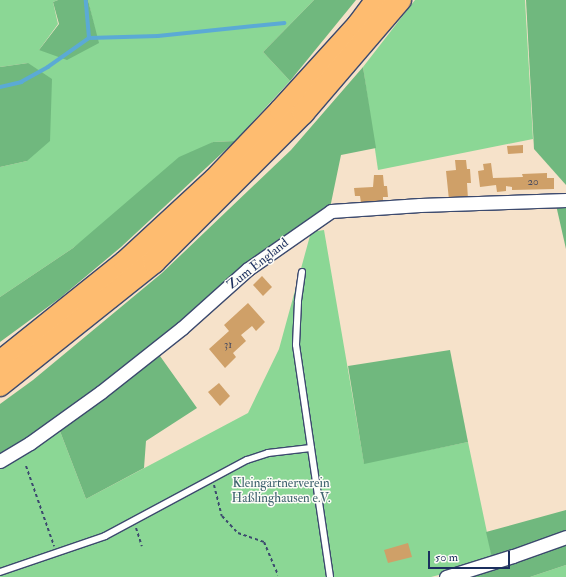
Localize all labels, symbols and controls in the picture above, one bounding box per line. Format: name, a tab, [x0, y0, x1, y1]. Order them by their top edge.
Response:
house number: 20	[527, 175, 539, 189]
street label: Zum England	[224, 235, 292, 293]
house number: 31	[224, 338, 232, 352]
park label: Kleingärtnerverein Haßlinghausen e.V.	[231, 476, 331, 507]
scale bar	[430, 543, 512, 569]
text: 50 m	[435, 550, 458, 565]

